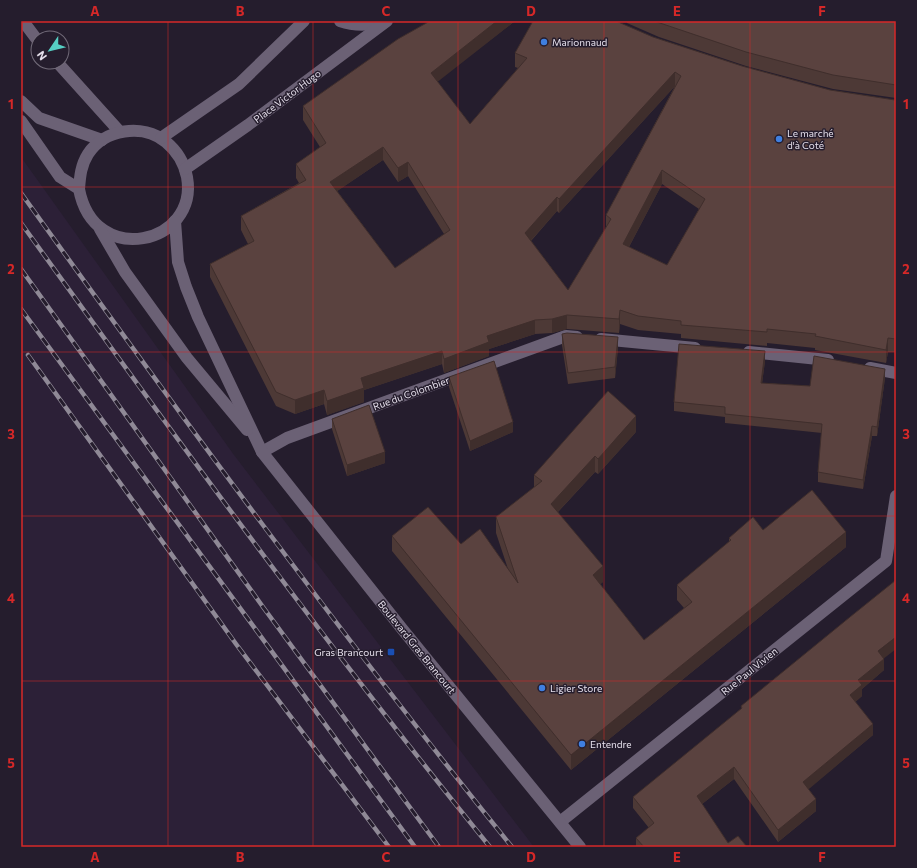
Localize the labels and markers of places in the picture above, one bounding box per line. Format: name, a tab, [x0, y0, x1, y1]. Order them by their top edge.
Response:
place label: Marionnaud	[552, 36, 608, 48]
marker: Marionnaud	[539, 37, 549, 47]
place label: Le marché d'à Coté	[787, 127, 834, 151]
marker: Le marché d'à Coté	[774, 134, 784, 144]
place label: Gras Brancourt	[314, 646, 383, 658]
marker: Gras Brancourt	[386, 647, 396, 657]
place label: Ligier Store	[550, 682, 602, 694]
marker: Ligier Store	[537, 683, 547, 693]
place label: Entendre	[590, 738, 632, 750]
marker: Entendre	[577, 739, 587, 749]

